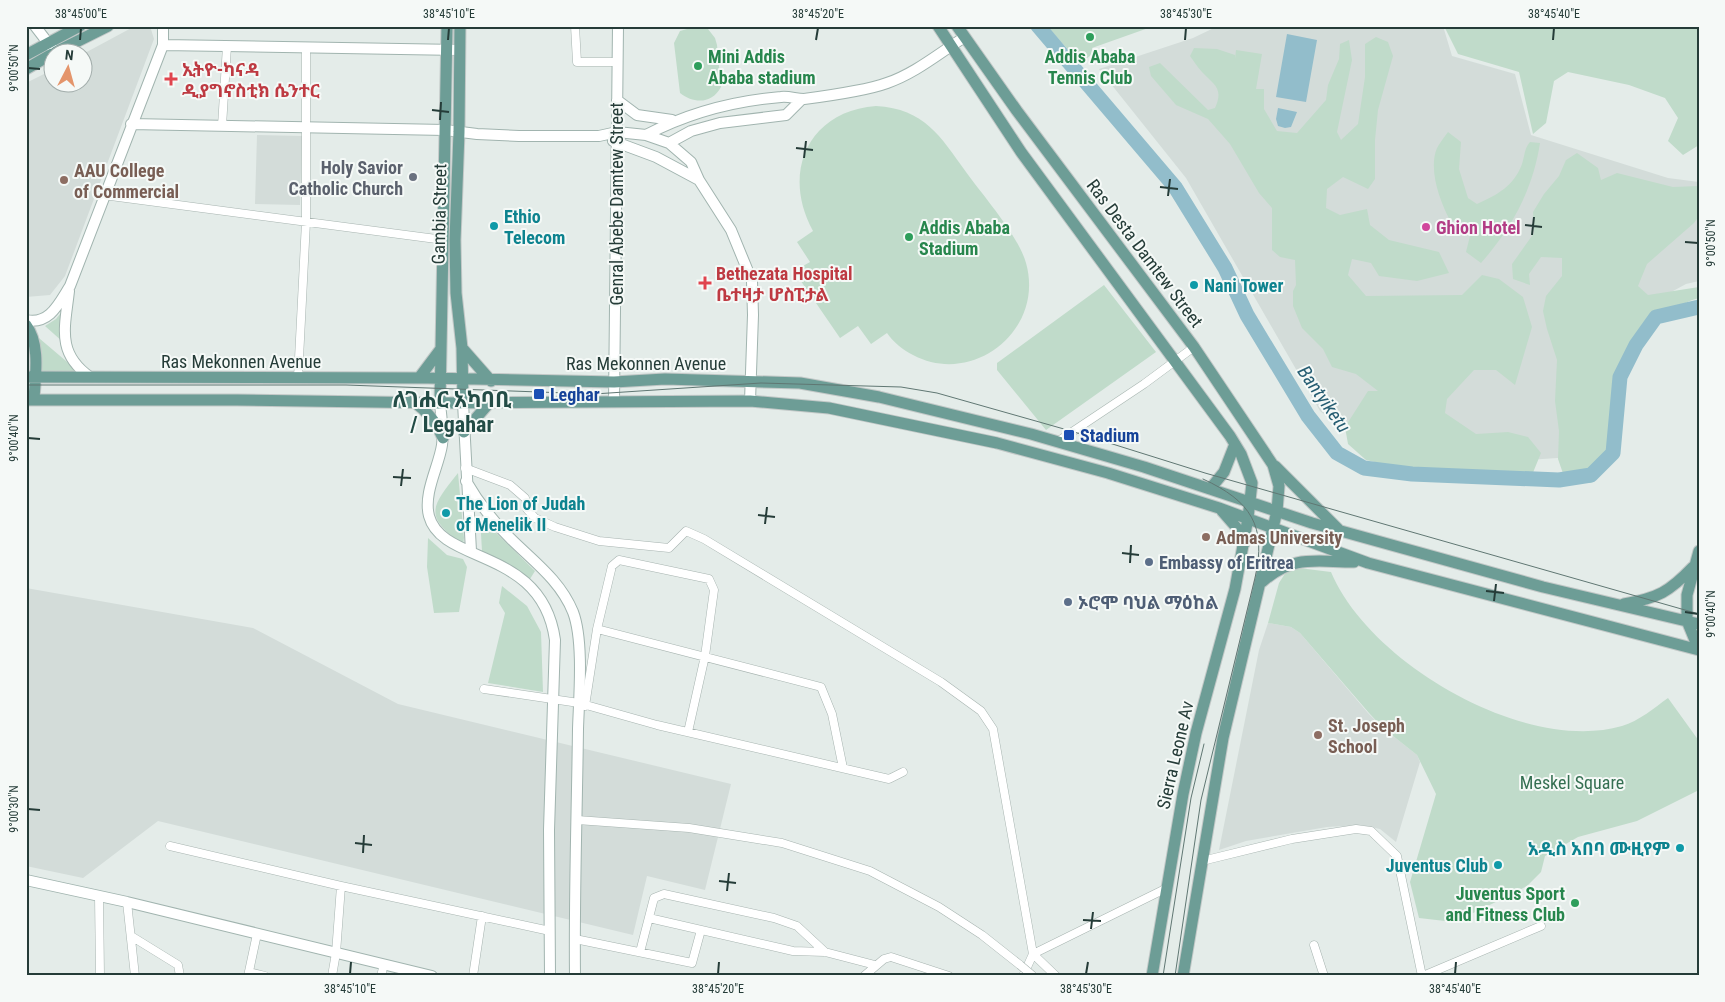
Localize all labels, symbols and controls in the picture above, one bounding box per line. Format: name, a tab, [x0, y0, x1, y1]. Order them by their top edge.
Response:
text: 38°45'00"E	[55, 7, 107, 21]
text: 38°45'10"E	[423, 7, 475, 21]
text: 38°45'20"E	[792, 7, 844, 21]
text: 38°45'30"E	[1160, 7, 1212, 21]
text: 38°45'40"E	[1528, 7, 1580, 21]
marker: Addis Ababa Tennis Club	[1084, 31, 1096, 43]
north arrow	[42, 42, 92, 92]
text: 9°00'50"N	[7, 44, 21, 92]
place label: Mini Addis Ababa stadium	[708, 46, 816, 88]
place label: Addis Ababa Tennis Club	[1045, 46, 1135, 88]
text: N	[64, 47, 74, 63]
place label: ኢትዮ-ካናዳ ዲያግኖስቲክ ሴንተር	[182, 59, 320, 101]
marker: Mini Addis Ababa stadium	[692, 60, 704, 72]
marker: ኢትዮ-ካናዳ ዲያግኖስቲክ ሴንተር	[164, 72, 178, 86]
street label: Genral Abebe Damtew Street	[606, 102, 627, 306]
place label: Holy Savior Catholic Church	[289, 157, 403, 199]
place label: AAU College of Commercial	[74, 160, 179, 202]
street label: Gambia Street	[428, 163, 450, 265]
marker: Holy Savior Catholic Church	[407, 171, 419, 183]
marker: AAU College of Commercial	[58, 174, 70, 186]
street label: Ras Desta Damtew Street	[1083, 175, 1207, 331]
place label: Ethio Telecom	[504, 206, 565, 248]
place label: Addis Ababa Stadium	[919, 217, 1010, 259]
place label: Ghion Hotel	[1436, 217, 1521, 238]
text: 9°00'50"N	[1704, 219, 1718, 267]
marker: Ethio Telecom	[488, 220, 500, 232]
marker: Ghion Hotel	[1420, 221, 1432, 233]
marker: Addis Ababa Stadium	[903, 231, 915, 243]
place label: Bethezata Hospital ቤተዛታ ሆስፒታል	[716, 263, 853, 305]
place label: Nani Tower	[1204, 275, 1283, 296]
marker: Bethezata Hospital ቤተዛታ ሆስፒታል	[698, 276, 712, 290]
marker: Nani Tower	[1188, 279, 1200, 291]
street label: Ras Mekonnen Avenue	[161, 351, 321, 372]
street label: Ras Mekonnen Avenue	[566, 353, 726, 374]
water label: Bantyiketu	[1293, 361, 1355, 437]
place label: Leghar	[550, 384, 600, 405]
district label: ለገሐር አካባቢ / Legahar	[392, 387, 512, 437]
marker: Leghar	[532, 387, 546, 401]
text: 9°00'40"N	[7, 414, 21, 462]
place label: Stadium	[1080, 425, 1139, 446]
marker: Stadium	[1062, 428, 1076, 442]
place label: The Lion of Judah of Menelik II	[456, 493, 585, 535]
marker: The Lion of Judah of Menelik II	[440, 507, 452, 519]
place label: Admas University	[1216, 527, 1342, 548]
marker: Admas University	[1200, 531, 1212, 543]
place label: Embassy of Eritrea	[1159, 552, 1294, 573]
marker: Embassy of Eritrea	[1143, 556, 1155, 568]
text: 9°00'40"N	[1704, 590, 1718, 638]
place label: ኦሮሞ ባህል ማዕከል	[1078, 592, 1218, 613]
marker: ኦሮሞ ባህል ማዕከል	[1062, 596, 1074, 608]
street label: Sierra Leone Av	[1152, 699, 1198, 811]
place label: St. Joseph School	[1328, 715, 1405, 757]
marker: St. Joseph School	[1312, 729, 1324, 741]
park label: Meskel Square	[1520, 772, 1624, 793]
text: 9°00'30"N	[7, 785, 21, 833]
place label: አዲስ አበባ ሙዚየም	[1528, 838, 1670, 859]
marker: አዲስ አበባ ሙዚየም	[1674, 842, 1686, 854]
place label: Juventus Club	[1386, 855, 1488, 876]
marker: Juventus Club	[1492, 859, 1504, 871]
place label: Juventus Sport and Fitness Club	[1445, 883, 1565, 925]
marker: Juventus Sport and Fitness Club	[1569, 897, 1581, 909]
text: 38°45'10"E	[324, 982, 376, 996]
text: 38°45'20"E	[692, 982, 744, 996]
text: 38°45'30"E	[1060, 982, 1112, 996]
text: 38°45'40"E	[1429, 982, 1481, 996]

